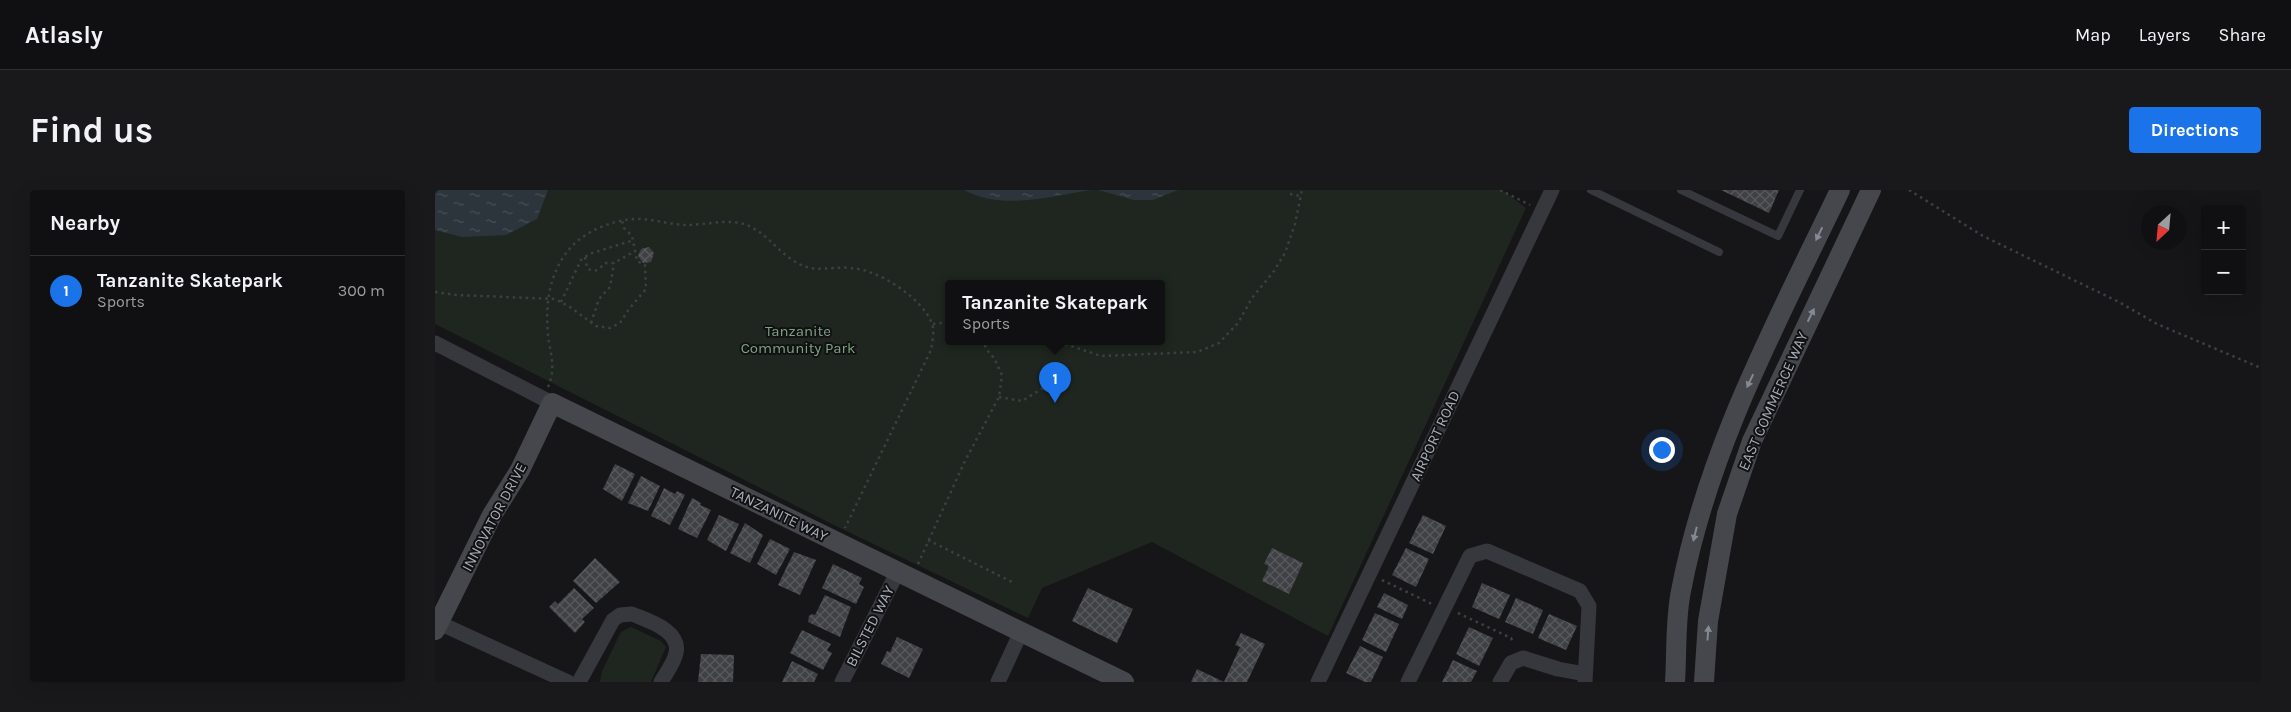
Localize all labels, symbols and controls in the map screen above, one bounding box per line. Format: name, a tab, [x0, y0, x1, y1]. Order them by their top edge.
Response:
text: Atlasly	[25, 21, 103, 49]
text: Map	[2075, 24, 2111, 46]
text: Layers	[2139, 24, 2191, 46]
text: Share	[2219, 24, 2266, 46]
button: Directions	[2129, 107, 2261, 153]
text: Find us	[30, 110, 153, 151]
north arrow	[2141, 205, 2186, 250]
map controls	[2201, 205, 2246, 295]
button: +	[2201, 205, 2246, 250]
text: Nearby	[50, 211, 120, 235]
one-way arrow	[1815, 227, 1823, 241]
button: −	[2201, 250, 2246, 295]
text: Tanzanite Skatepark	[97, 270, 283, 292]
popup	[945, 280, 1165, 345]
text: 1	[63, 281, 69, 300]
text: 300 m	[338, 281, 385, 300]
text: Sports	[97, 292, 145, 311]
text: Tanzanite Skatepark	[962, 292, 1148, 314]
one-way arrow	[1807, 308, 1815, 322]
text: Sports	[962, 314, 1010, 333]
park label: Tanzanite Community Park	[741, 322, 855, 357]
street label: EAST COMMERCE WAY	[1734, 328, 1812, 473]
pin: 1	[1039, 362, 1071, 403]
one-way arrow	[1745, 374, 1753, 388]
street label: AIRPORT ROAD	[1406, 388, 1464, 484]
your location	[1649, 437, 1675, 463]
street label: INNOVATOR DRIVE	[458, 460, 530, 574]
street label: TANZANITE WAY	[727, 483, 832, 546]
one-way arrow	[1691, 526, 1699, 541]
street label: BILSTED WAY	[842, 582, 898, 669]
one-way arrow	[1704, 625, 1712, 641]

